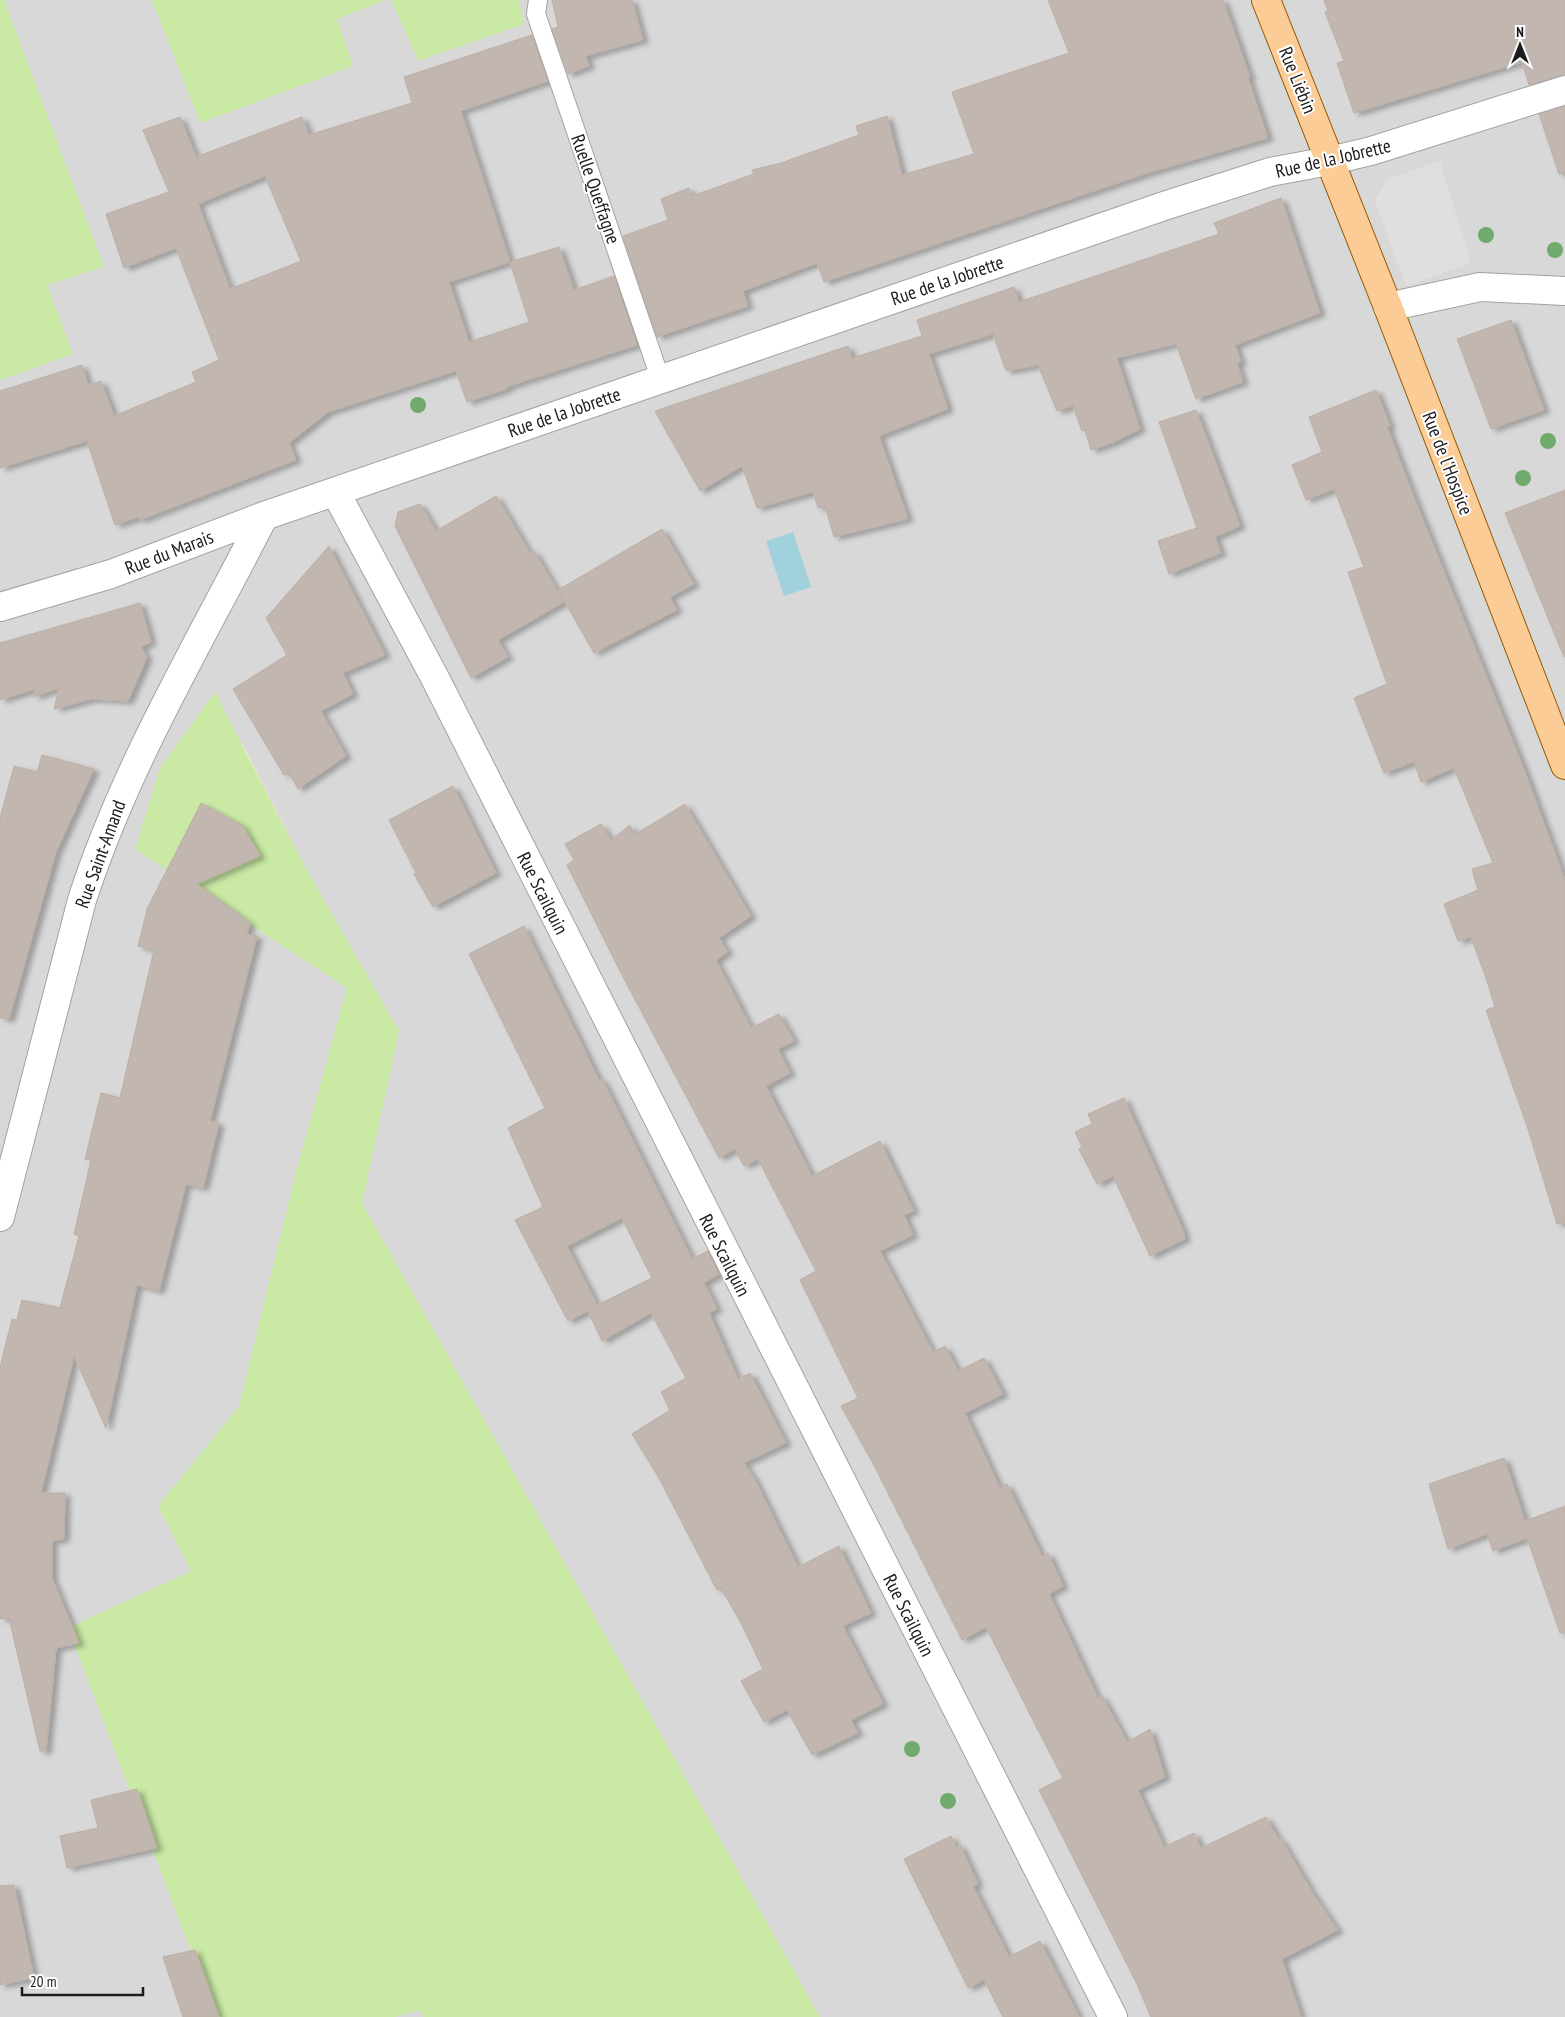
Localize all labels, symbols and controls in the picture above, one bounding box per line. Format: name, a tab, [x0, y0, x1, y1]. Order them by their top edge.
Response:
north arrow	[1495, 20, 1545, 70]
text: N	[1516, 23, 1524, 41]
street label: Rue Liébin	[1274, 43, 1322, 117]
street label: Ruelle Queffagne	[566, 131, 626, 247]
street label: Rue de la Jobrette	[1273, 133, 1393, 183]
street label: Rue de la Jobrette	[887, 249, 1007, 310]
street label: Rue de la Jobrette	[504, 381, 624, 442]
street label: Rue de l'Hospice	[1417, 408, 1479, 518]
street label: Rue du Marais	[121, 524, 217, 580]
street label: Rue Saint-Amand	[69, 797, 131, 911]
street label: Rue Scailquin	[512, 848, 574, 938]
street label: Rue Scailquin	[694, 1210, 756, 1300]
street label: Rue Scailquin	[878, 1570, 940, 1660]
scale bar	[22, 1964, 144, 1996]
text: 20 m	[30, 1972, 56, 1991]

